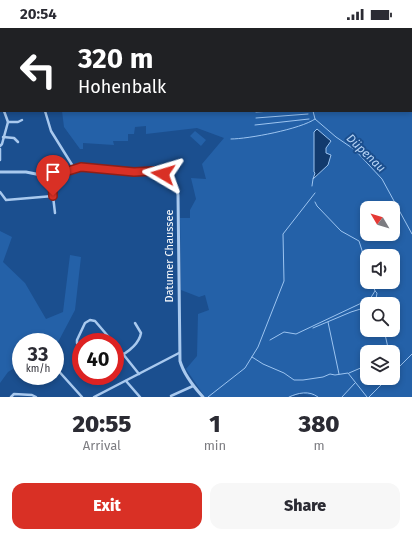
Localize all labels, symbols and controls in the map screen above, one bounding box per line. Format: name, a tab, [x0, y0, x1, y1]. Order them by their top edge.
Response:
text: 20:54	[20, 5, 57, 23]
text: 320 m	[78, 42, 153, 75]
icon: left	[12, 44, 64, 96]
text: Hohenbalk	[78, 76, 166, 98]
water label: Düpenau	[344, 131, 388, 175]
position arrow	[142, 153, 184, 195]
pin	[36, 155, 70, 196]
icon: arrive	[42, 161, 64, 183]
north arrow	[360, 201, 400, 241]
map controls	[360, 201, 400, 385]
street label: Datumer Chaussee	[163, 210, 176, 302]
button: sound	[360, 249, 400, 289]
button: search	[360, 297, 400, 337]
speed limit sign: 40	[72, 333, 124, 385]
text: 33	[28, 342, 48, 366]
button: layers	[360, 345, 400, 385]
text: km/h	[26, 363, 50, 375]
text: 20:55	[72, 410, 131, 438]
text: 1	[209, 410, 221, 438]
text: 380	[299, 410, 340, 438]
text: Arrival	[83, 438, 121, 453]
text: min	[204, 438, 226, 453]
text: m	[313, 438, 325, 453]
button: Exit	[12, 483, 202, 529]
button: Share	[210, 483, 400, 529]

